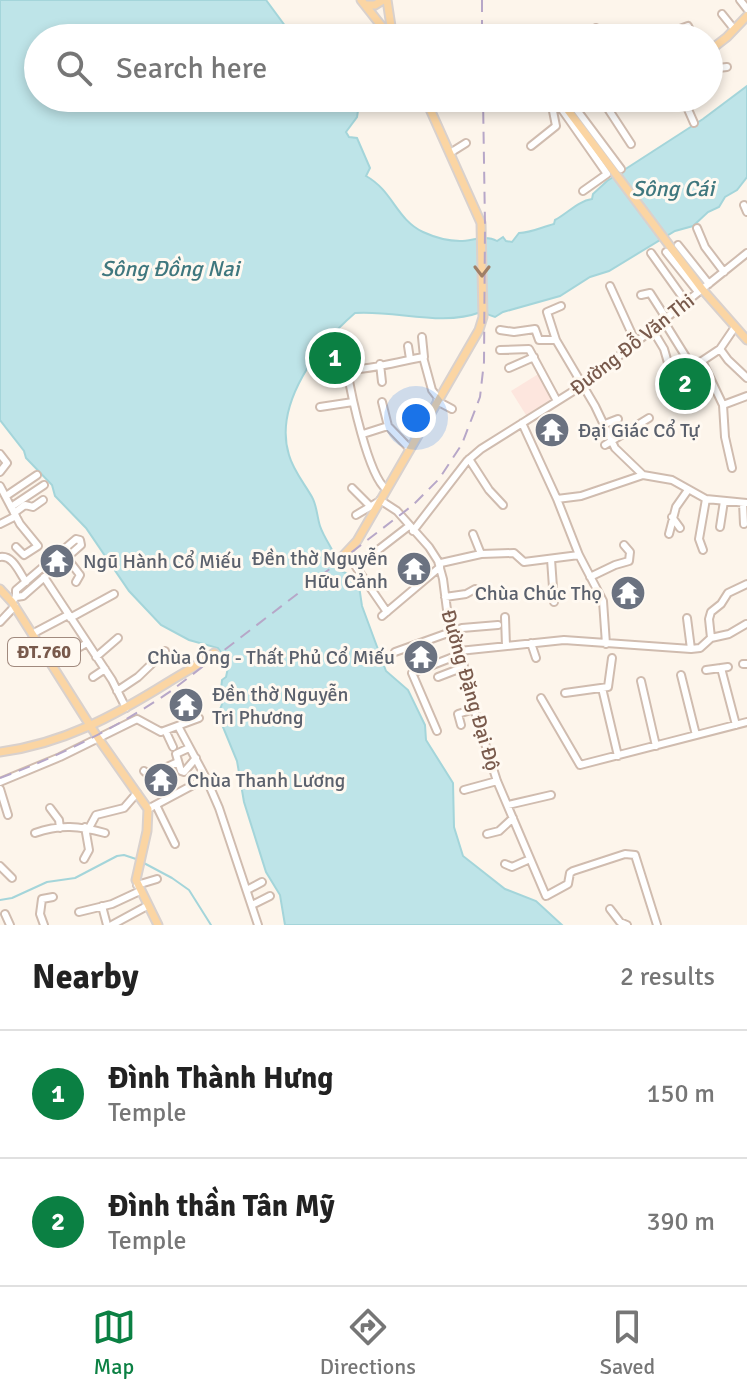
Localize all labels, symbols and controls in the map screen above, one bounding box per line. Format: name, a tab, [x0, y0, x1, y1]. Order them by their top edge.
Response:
search box	[24, 24, 723, 112]
icon: search	[52, 46, 96, 90]
text: Search here	[116, 50, 267, 87]
water label: Sông Cái	[632, 175, 716, 202]
water label: Sông Đồng Nai	[101, 255, 241, 282]
one-way arrow	[473, 265, 491, 278]
street label: Đường Đỗ Văn Thi	[565, 288, 699, 401]
pin: 1	[309, 328, 361, 388]
pin: 2	[659, 354, 711, 414]
your location	[396, 398, 436, 438]
temple icon: Đại Giác Cổ Tự	[533, 411, 571, 449]
place label: Đại Giác Cổ Tự	[578, 418, 700, 443]
temple icon: Ngũ Hành Cổ Miếu	[38, 542, 76, 580]
place label: Đền thờ Nguyễn Hữu Cảnh	[252, 546, 388, 594]
place label: Ngũ Hành Cổ Miếu	[83, 549, 242, 574]
temple icon: Đền thờ Nguyễn Hữu Cảnh	[395, 550, 433, 588]
temple icon: Chùa Chúc Thọ	[609, 574, 647, 612]
place label: Chùa Chúc Thọ	[475, 581, 602, 606]
street label: Đường Đặng Đại Độ	[436, 607, 505, 774]
road number: ĐT.760	[8, 638, 80, 666]
temple icon: Chùa Ông - Thất Phủ Cổ Miếu	[402, 638, 440, 676]
place label: Chùa Ông - Thất Phủ Cổ Miếu	[147, 645, 395, 670]
place label: Đền thờ Nguyễn Tri Phương	[212, 682, 348, 730]
temple icon: Đền thờ Nguyễn Tri Phương	[167, 686, 205, 724]
temple icon: Chùa Thanh Lương	[142, 761, 180, 799]
place label: Chùa Thanh Lương	[187, 768, 345, 793]
text: Nearby	[32, 956, 139, 998]
text: 2 results	[620, 961, 715, 993]
text: Đình Thành Hưng	[108, 1060, 333, 1097]
text: 1	[51, 1078, 65, 1110]
text: 150 m	[646, 1078, 715, 1110]
text: Temple	[108, 1097, 187, 1129]
text: Đình thần Tân Mỹ	[108, 1188, 335, 1225]
text: 2	[51, 1206, 65, 1238]
text: 390 m	[646, 1206, 715, 1238]
text: Temple	[108, 1225, 187, 1257]
tab: Map	[92, 1305, 136, 1380]
tab: Directions	[320, 1305, 416, 1380]
tab: Saved	[600, 1305, 655, 1380]

